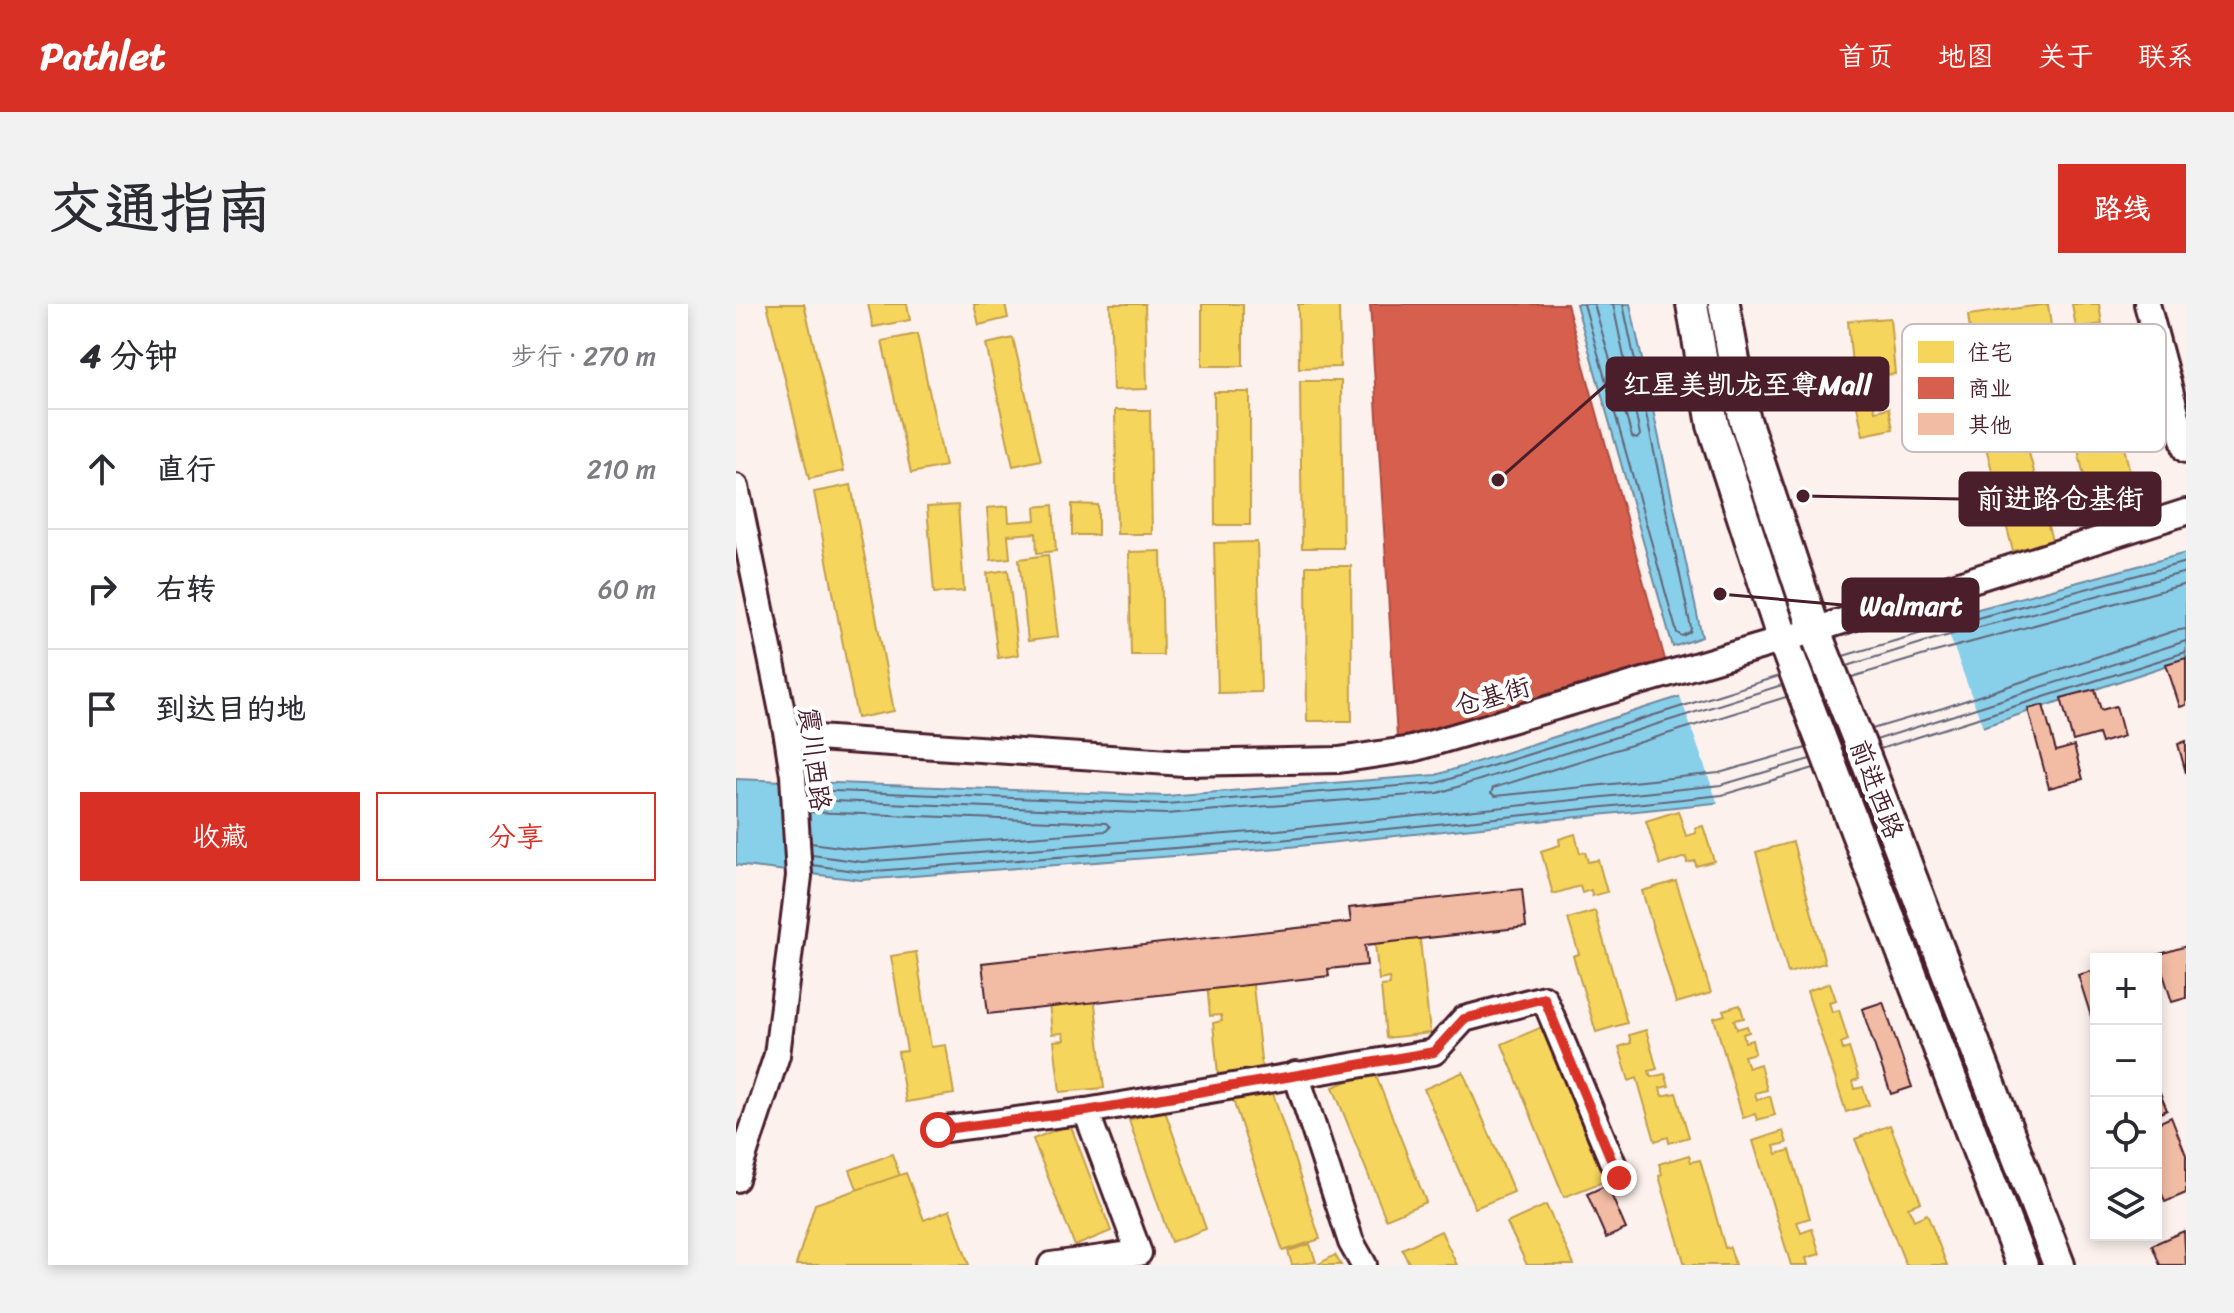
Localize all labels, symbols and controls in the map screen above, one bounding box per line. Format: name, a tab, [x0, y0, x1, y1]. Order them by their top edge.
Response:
text: Pathlet	[40, 23, 166, 90]
text: 首页	[1838, 32, 1894, 81]
text: 地图	[1938, 32, 1994, 81]
text: 关于	[2038, 32, 2094, 81]
text: 联系	[2138, 32, 2194, 81]
text: 交通指南	[48, 159, 272, 258]
button: 路线	[2058, 164, 2186, 253]
legend	[1902, 324, 2166, 452]
text: 4 分钟	[80, 326, 178, 386]
text: 步行 · 270 m	[511, 333, 656, 379]
text: 住宅	[1968, 333, 2012, 372]
callout: 红星美凯龙至尊Mall	[1607, 358, 1888, 410]
text: 红星美凯龙至尊Mall	[1623, 360, 1872, 409]
text: 商业	[1968, 369, 2012, 408]
text: 其他	[1968, 405, 2012, 444]
text: 直行	[156, 442, 216, 496]
text: 210 m	[587, 446, 656, 492]
icon: ahead	[80, 447, 124, 491]
callout: 前进路仓基街	[1960, 473, 2160, 525]
text: 前进路仓基街	[1976, 474, 2144, 523]
text: 右转	[156, 562, 216, 616]
text: 60 m	[598, 566, 656, 612]
icon: right	[80, 567, 124, 611]
callout: Walmart	[1843, 579, 1978, 631]
text: Walmart	[1860, 581, 1963, 630]
street label: 仓基街	[1448, 663, 1536, 729]
text: 到达目的地	[156, 682, 306, 736]
icon: arrive	[80, 687, 124, 731]
street label: 震川西路	[786, 705, 844, 813]
street label: 前进西路	[1837, 732, 1917, 846]
button: 收藏	[80, 792, 360, 881]
button: 分享	[376, 792, 656, 881]
map controls	[2090, 953, 2162, 1241]
button: +	[2090, 953, 2162, 1025]
button: −	[2090, 1025, 2162, 1097]
button: locate	[2090, 1097, 2162, 1169]
route start	[920, 1112, 956, 1148]
route end	[1601, 1160, 1637, 1196]
button: layers	[2090, 1169, 2162, 1241]

